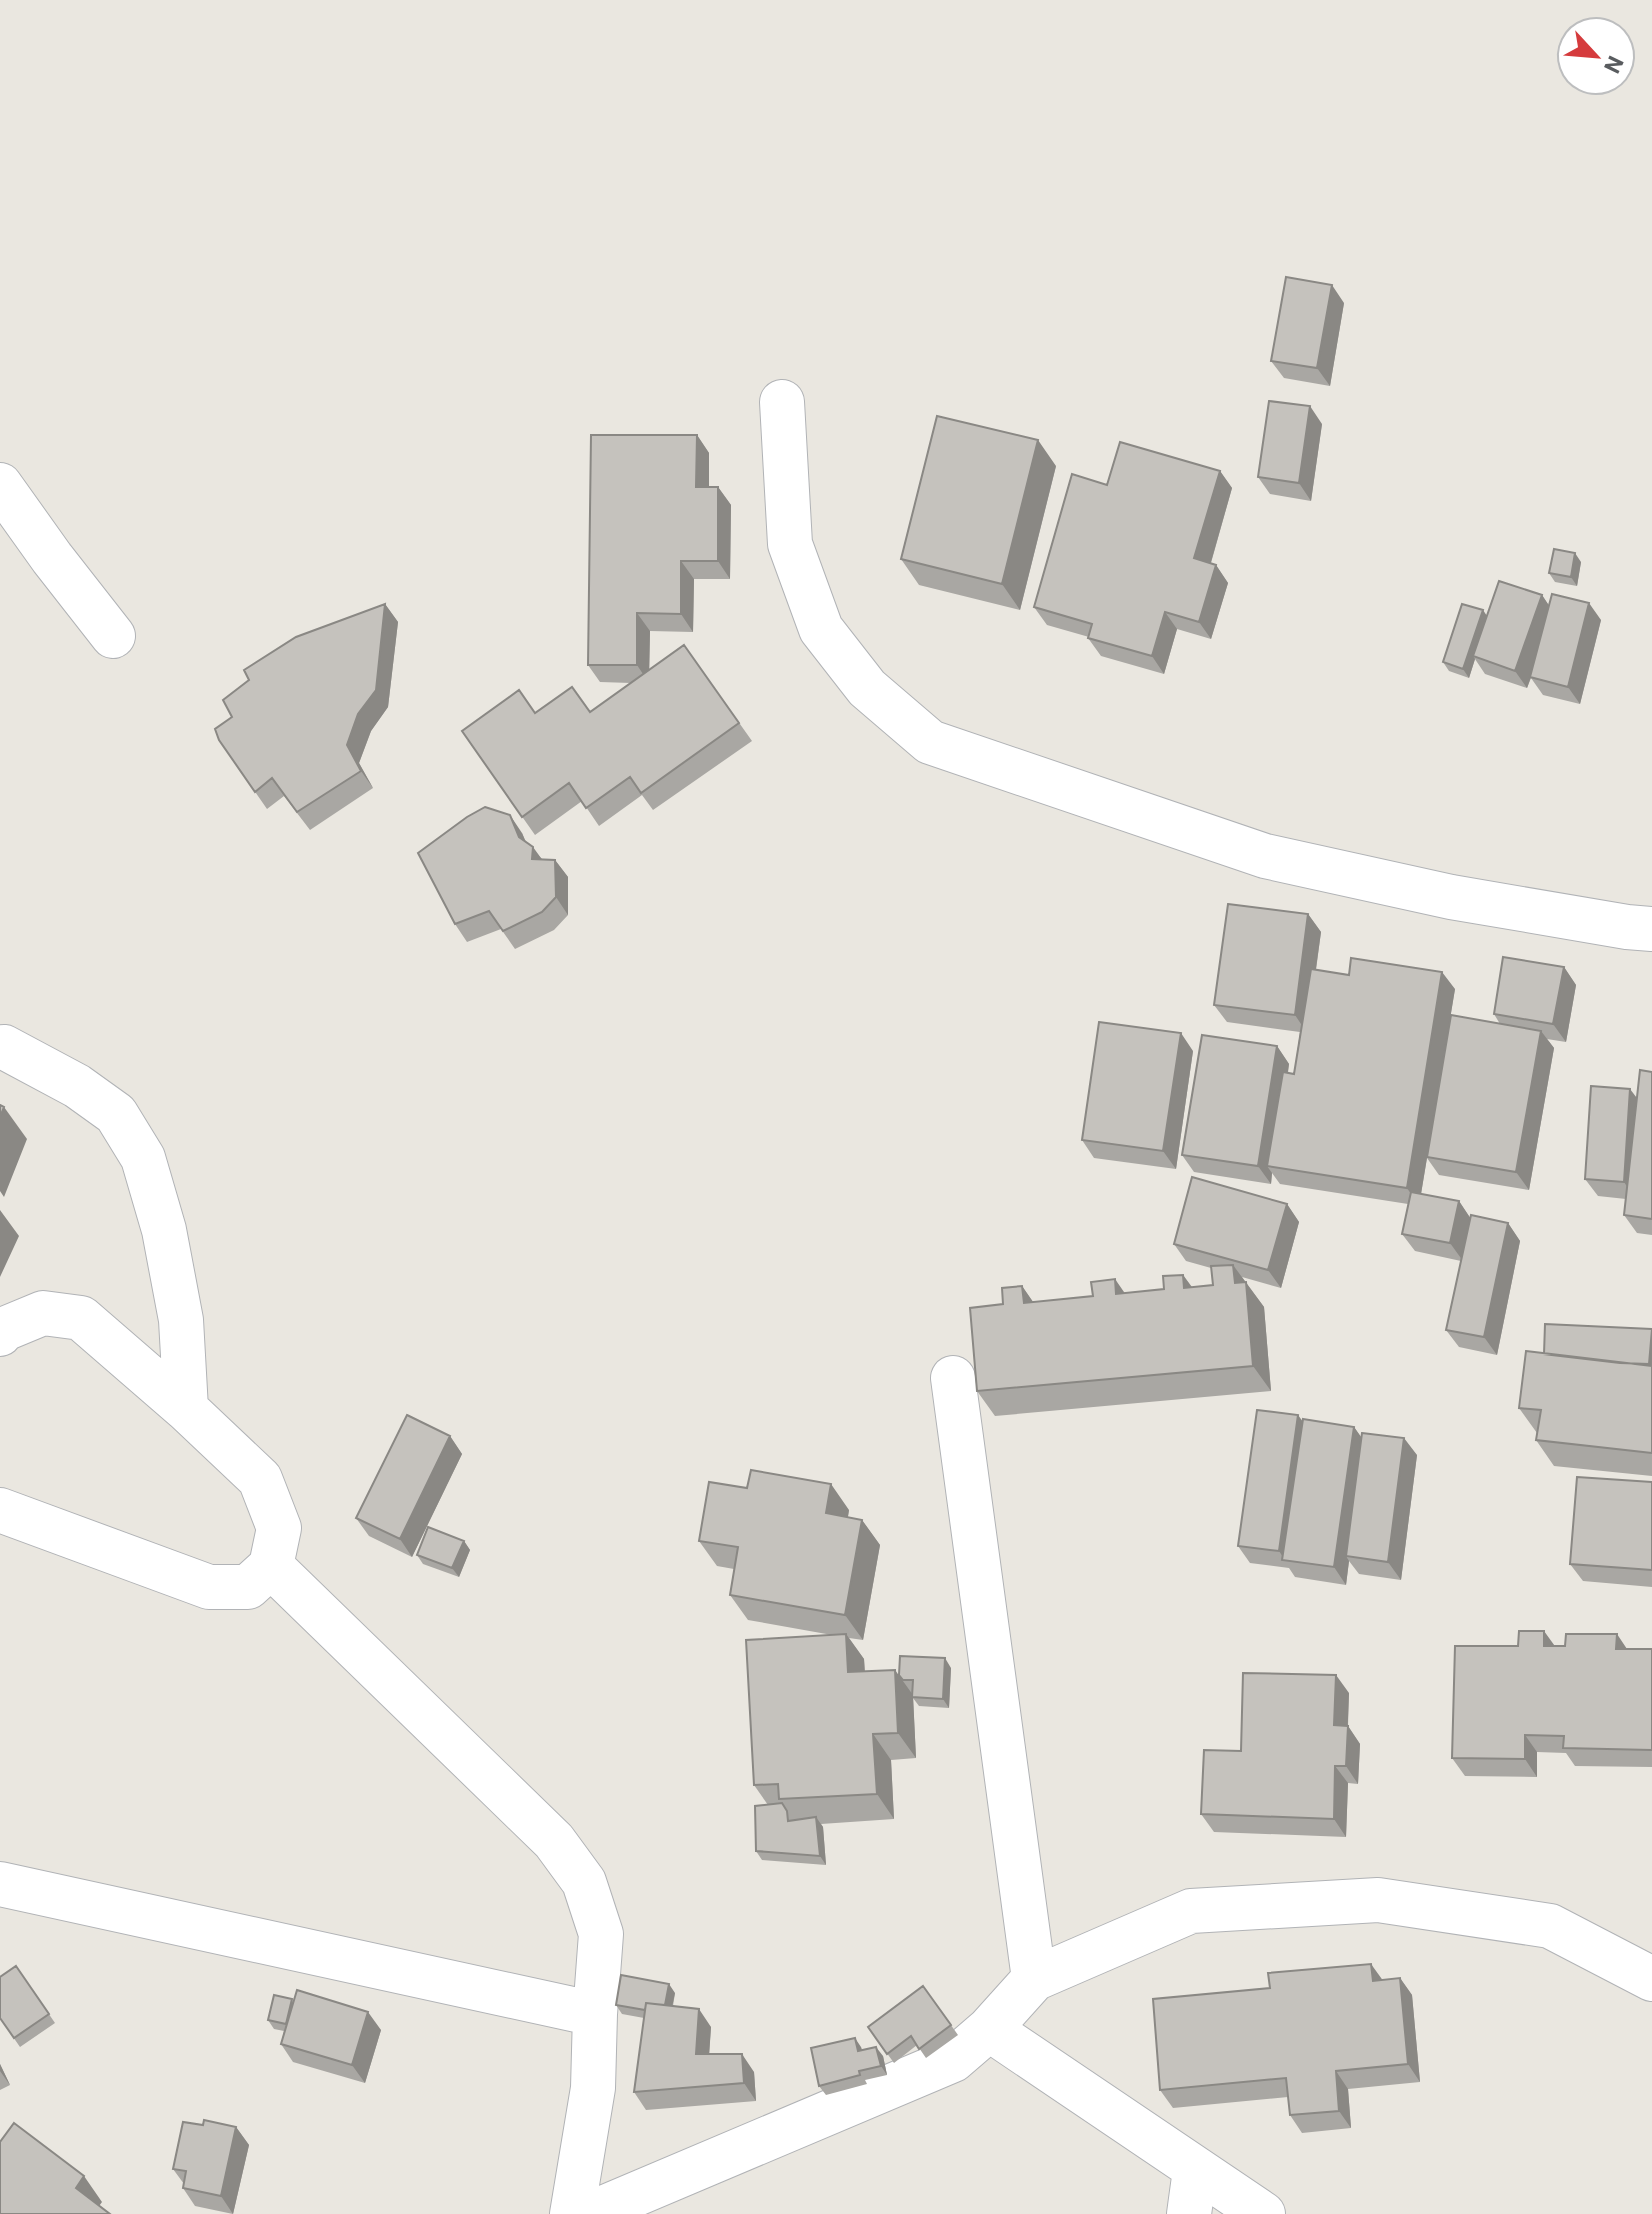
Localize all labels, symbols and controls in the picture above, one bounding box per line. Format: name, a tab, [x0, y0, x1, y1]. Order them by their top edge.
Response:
north arrow	[1556, 16, 1636, 96]
text: N	[1599, 52, 1628, 77]

